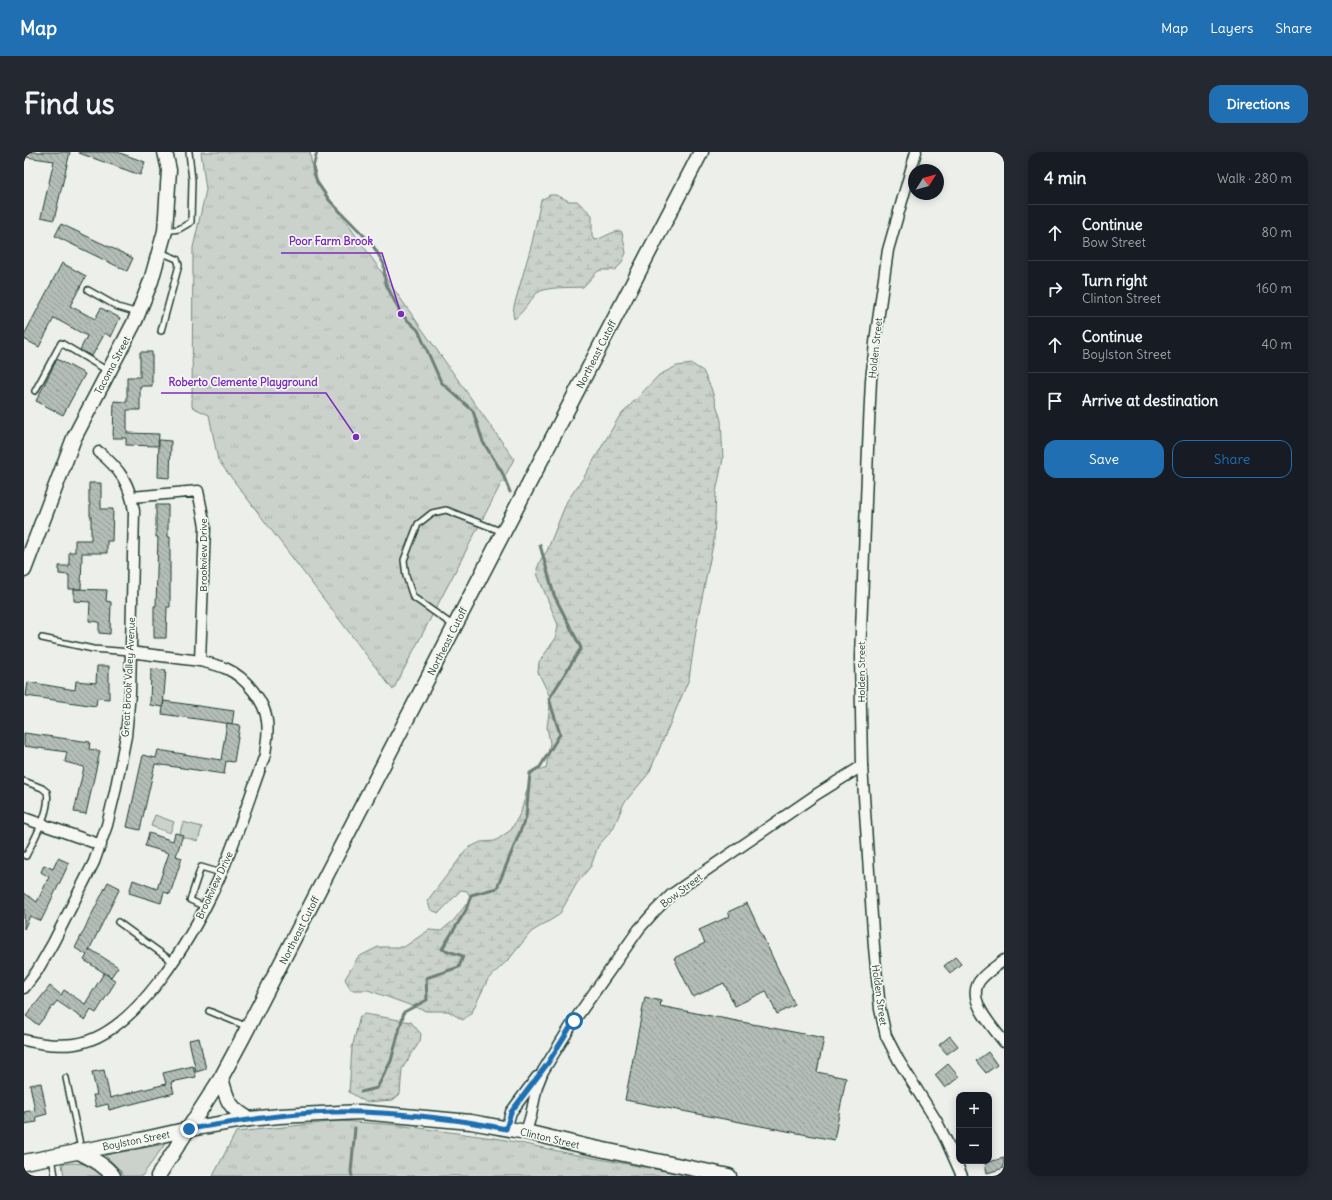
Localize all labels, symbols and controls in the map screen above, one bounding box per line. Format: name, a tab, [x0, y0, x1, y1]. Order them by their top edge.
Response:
text: Map	[20, 16, 57, 40]
text: Map	[1161, 19, 1188, 37]
text: Layers	[1210, 19, 1253, 37]
text: Share	[1275, 19, 1312, 37]
button: Directions	[1209, 85, 1308, 123]
text: Find us	[24, 86, 115, 122]
north arrow	[908, 164, 944, 200]
text: 4 min	[1044, 167, 1086, 189]
text: Walk · 280 m	[1217, 170, 1292, 187]
text: Continue	[1082, 215, 1143, 234]
icon: ahead	[1044, 222, 1066, 244]
text: 80 m	[1261, 224, 1292, 241]
callout: Poor Farm Brook	[281, 230, 382, 253]
text: Poor Farm Brook	[289, 234, 373, 248]
text: Bow Street	[1082, 234, 1146, 251]
text: Turn right	[1082, 271, 1147, 290]
icon: right	[1044, 278, 1066, 300]
text: 160 m	[1256, 280, 1292, 297]
text: Clinton Street	[1082, 290, 1161, 307]
street label: Holden Street	[866, 316, 885, 379]
street label: Northeast Cutoff	[574, 317, 620, 391]
text: Continue	[1082, 327, 1143, 346]
street label: Tacoma Street	[92, 333, 134, 397]
icon: ahead	[1044, 334, 1066, 356]
text: 40 m	[1261, 336, 1292, 353]
text: Boylston Street	[1082, 346, 1171, 363]
callout: Roberto Clemente Playground	[161, 370, 326, 393]
text: Roberto Clemente Playground	[168, 375, 318, 390]
icon: arrive	[1044, 390, 1066, 412]
text: Arrive at destination	[1082, 391, 1218, 410]
button: Save	[1044, 440, 1164, 478]
button: Share	[1172, 440, 1292, 478]
street label: Brookview Drive	[197, 518, 210, 592]
street label: Northeast Cutoff	[425, 604, 471, 678]
street label: Great Brook Valley Avenue	[119, 617, 138, 737]
street label: Holden Street	[855, 641, 868, 703]
street label: Brookview Drive	[193, 849, 236, 921]
street label: Bow Street	[658, 870, 705, 910]
street label: Northeast Cutoff	[277, 893, 323, 967]
street label: Holden Street	[869, 964, 890, 1027]
route start	[565, 1012, 583, 1030]
map controls	[956, 1092, 992, 1164]
button: +	[956, 1092, 992, 1128]
route end	[180, 1120, 198, 1138]
street label: Clinton Street	[519, 1125, 581, 1152]
street label: Boylston Street	[101, 1127, 172, 1153]
button: −	[956, 1128, 992, 1164]

